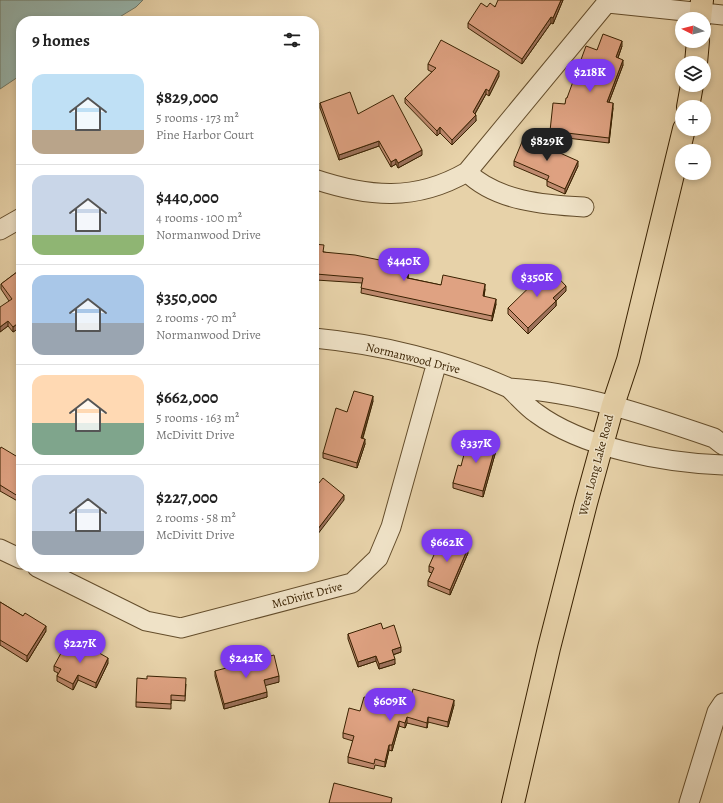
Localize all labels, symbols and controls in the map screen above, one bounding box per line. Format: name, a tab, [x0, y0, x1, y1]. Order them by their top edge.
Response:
north arrow	[675, 12, 711, 48]
map controls	[675, 12, 711, 180]
text: 9 homes	[32, 29, 90, 52]
icon: filters	[281, 29, 303, 51]
button: layers	[675, 56, 711, 92]
pin: $218K	[562, 59, 618, 93]
text: $218K	[574, 63, 606, 80]
text: $829,000	[156, 86, 218, 109]
icon: home	[64, 90, 112, 138]
button: +	[675, 100, 711, 136]
text: 5 rooms · 173 m²	[156, 109, 239, 126]
text: Pine Harbor Court	[156, 126, 254, 143]
pin: $829K	[519, 128, 575, 162]
text: $829K	[530, 132, 564, 149]
button: −	[675, 144, 711, 180]
text: $440,000	[156, 186, 219, 209]
icon: home	[64, 191, 112, 239]
text: 4 rooms · 100 m²	[156, 209, 242, 226]
text: Normanwood Drive	[156, 226, 261, 243]
pin: $440K	[376, 248, 432, 282]
text: $440K	[387, 252, 421, 269]
pin: $350K	[509, 264, 565, 298]
text: $350K	[521, 268, 553, 285]
text: $350,000	[156, 286, 217, 309]
icon: home	[64, 291, 112, 339]
text: 2 rooms · 70 m²	[156, 309, 236, 326]
text: Normanwood Drive	[156, 326, 261, 343]
street label: Normanwood Drive	[364, 339, 462, 377]
text: $662,000	[156, 386, 218, 409]
icon: home	[64, 391, 112, 439]
text: 5 rooms · 163 m²	[156, 409, 239, 426]
street label: West Long Lake Road	[575, 412, 617, 518]
text: McDivitt Drive	[156, 426, 234, 443]
pin: $337K	[448, 430, 504, 464]
text: $337K	[460, 434, 492, 451]
text: $227,000	[156, 486, 218, 509]
icon: home	[64, 491, 112, 539]
text: 2 rooms · 58 m²	[156, 509, 236, 526]
text: McDivitt Drive	[156, 526, 234, 543]
pin: $662K	[419, 529, 475, 563]
text: $662K	[430, 533, 464, 550]
street label: McDivitt Drive	[270, 578, 344, 612]
pin: $227K	[52, 630, 108, 664]
text: $227K	[64, 634, 96, 651]
pin: $242K	[218, 645, 274, 679]
text: $242K	[229, 649, 263, 666]
pin: $609K	[362, 688, 418, 722]
text: $609K	[373, 692, 407, 709]

